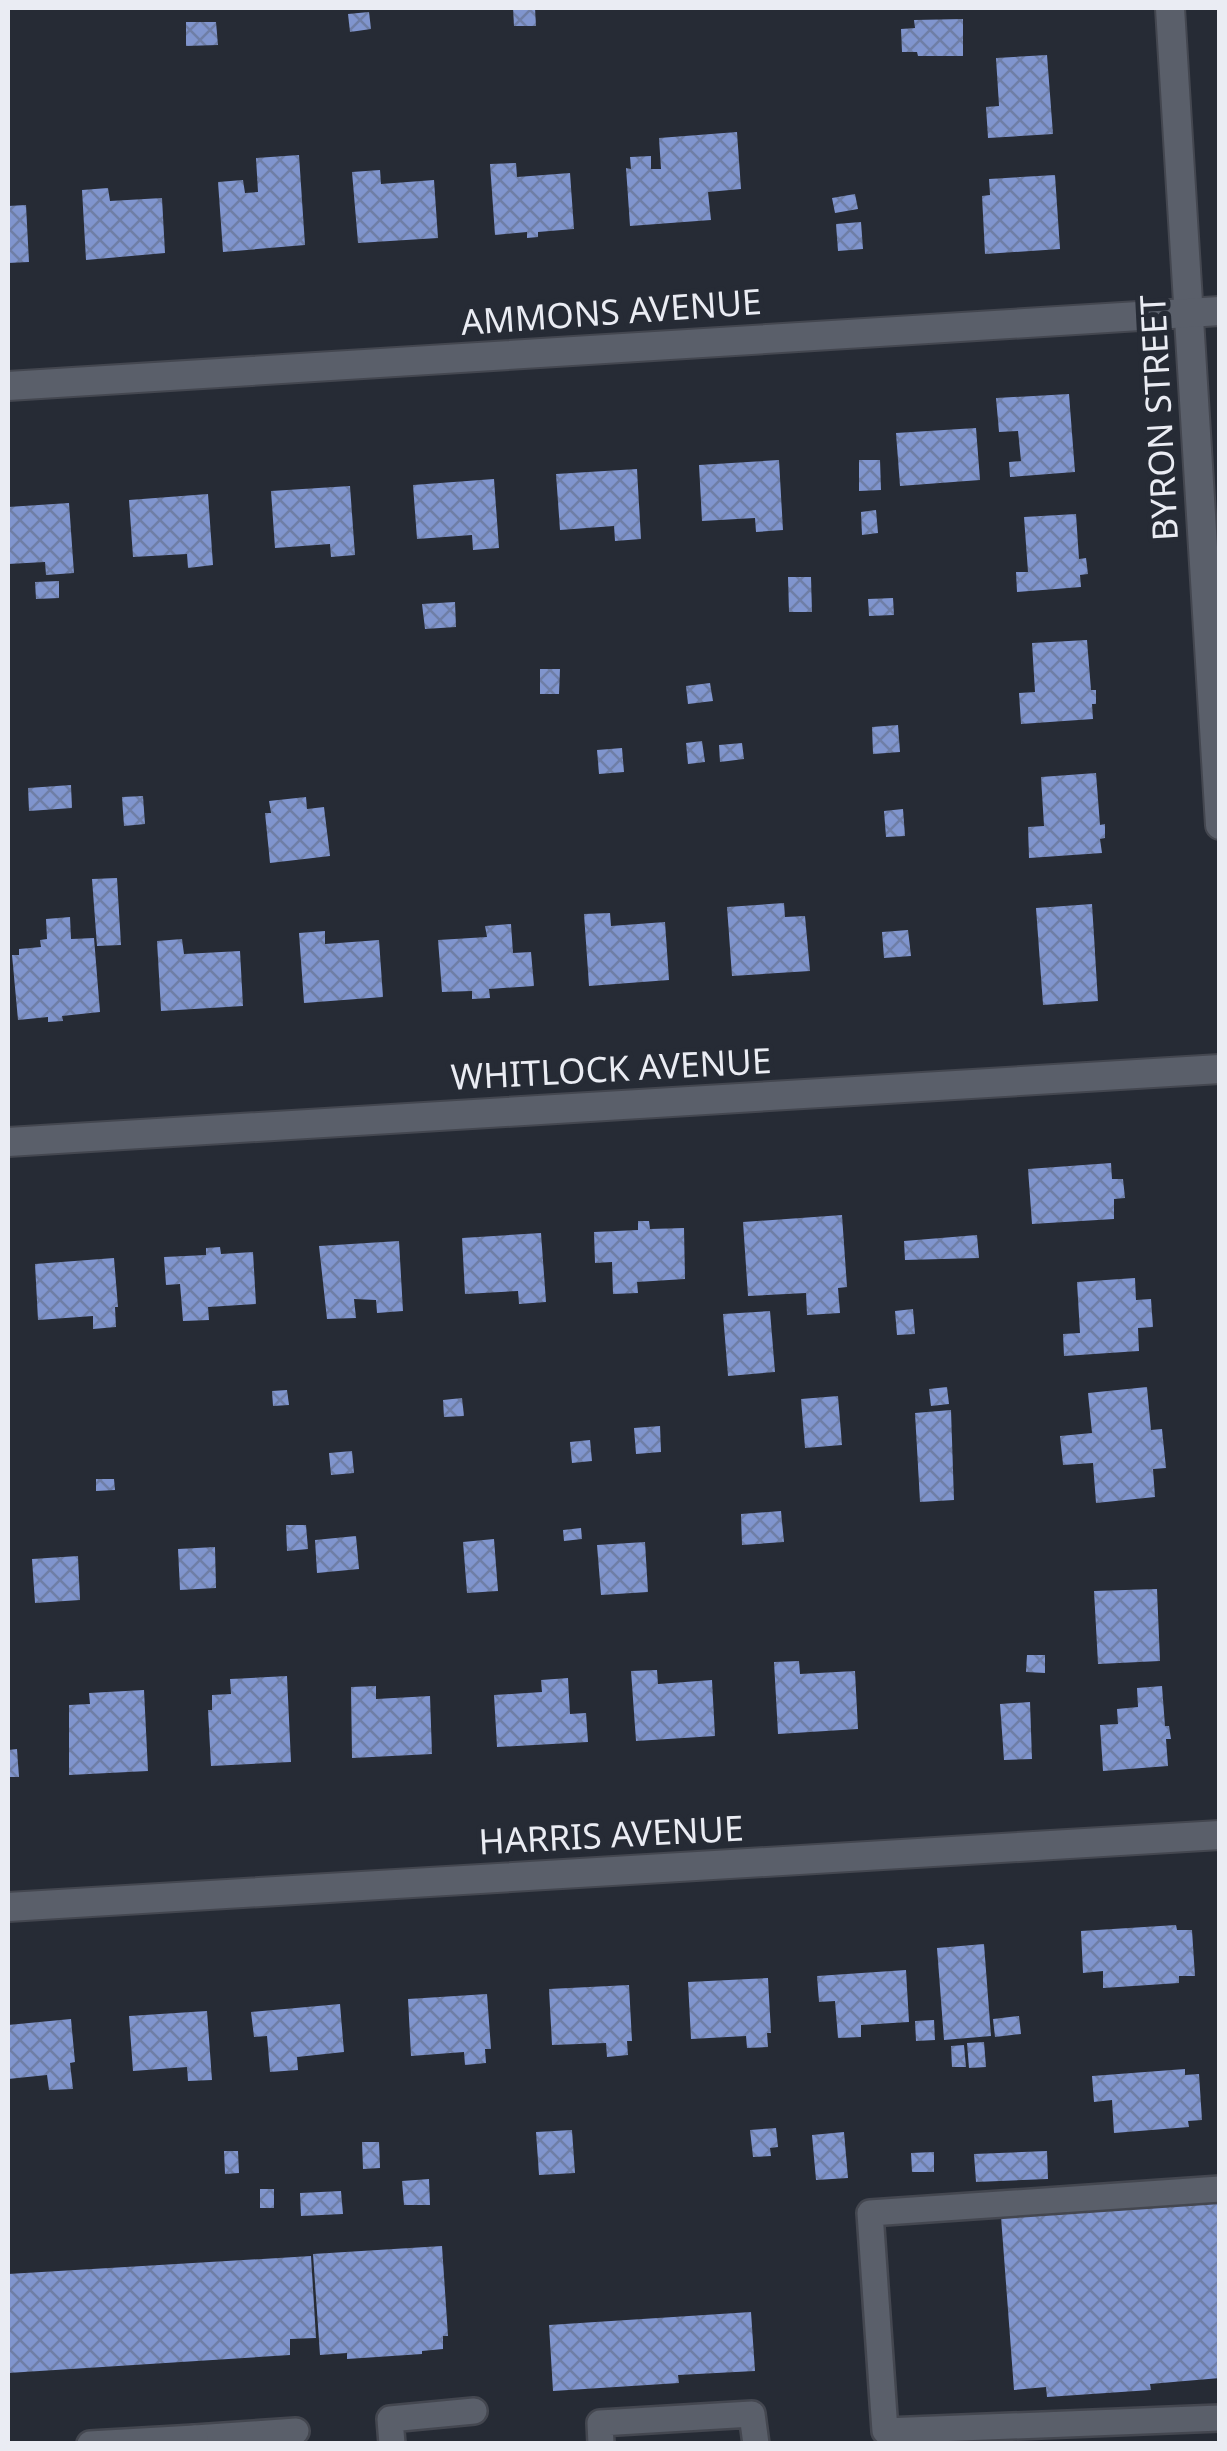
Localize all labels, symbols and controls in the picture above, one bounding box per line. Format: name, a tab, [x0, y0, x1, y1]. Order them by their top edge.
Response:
street label: AMMONS AVENUE	[459, 277, 763, 345]
street label: BYRON STREET	[1128, 293, 1188, 542]
street label: WHITLOCK AVENUE	[450, 1036, 772, 1100]
street label: HARRIS AVENUE	[477, 1804, 745, 1864]

